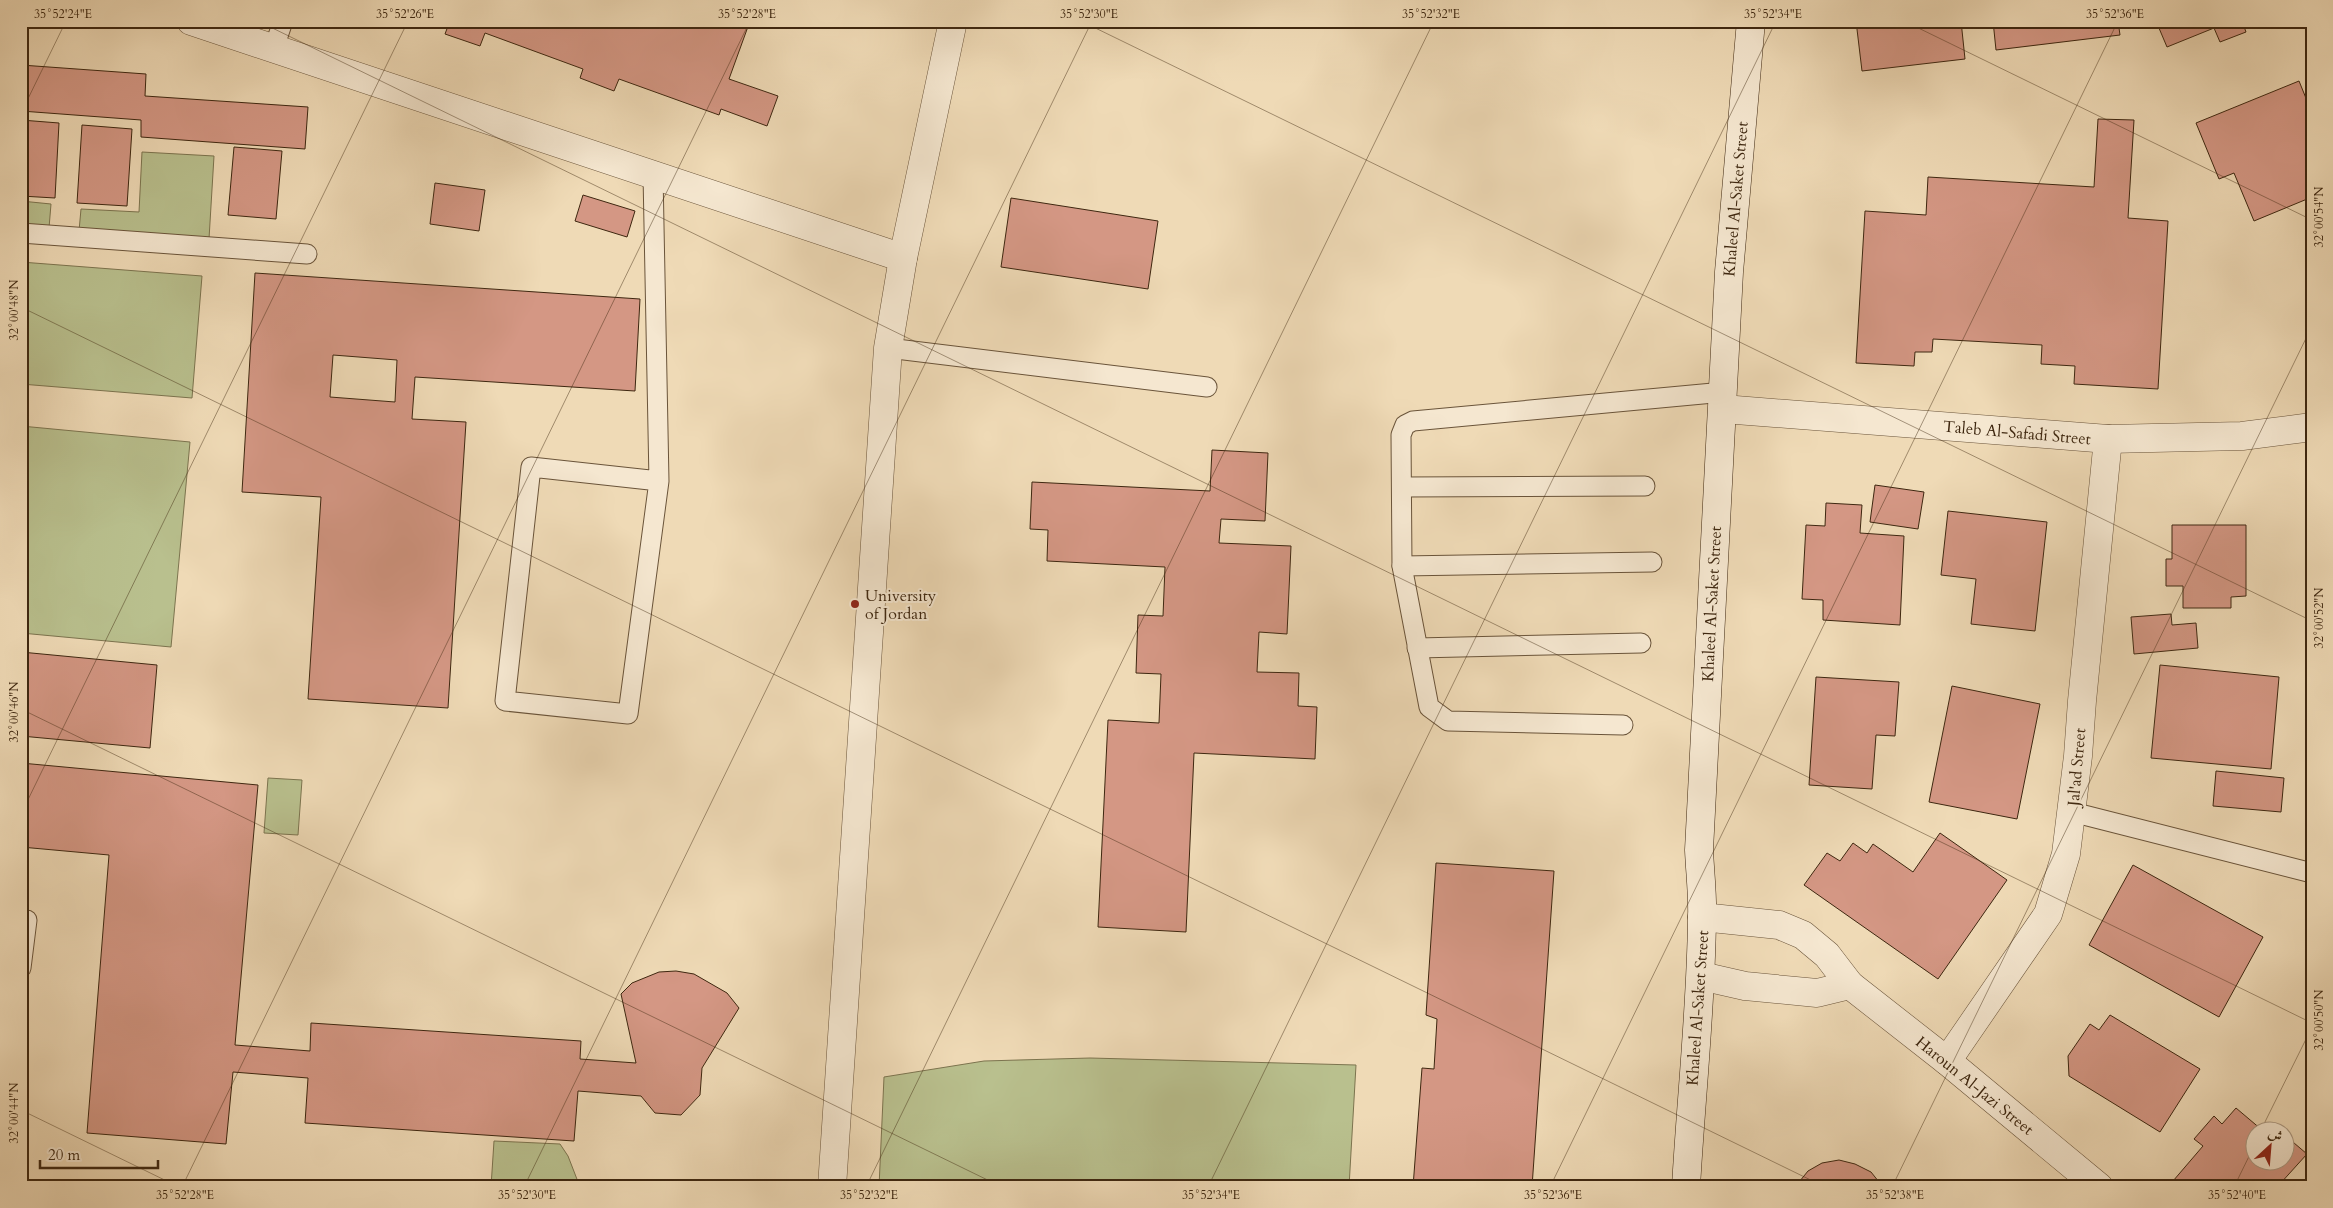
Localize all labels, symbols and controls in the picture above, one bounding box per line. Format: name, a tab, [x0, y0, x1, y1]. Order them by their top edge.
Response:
text: 35°52'24"E	[34, 6, 92, 22]
text: 35°52'26"E	[376, 6, 434, 22]
text: 35°52'28"E	[718, 6, 776, 22]
text: 35°52'30"E	[1060, 6, 1118, 22]
text: 35°52'32"E	[1402, 6, 1460, 22]
text: 35°52'34"E	[1744, 6, 1802, 22]
text: 35°52'36"E	[2086, 6, 2144, 22]
street label: Khaleel Al-Saket Street	[1718, 121, 1754, 278]
text: 32°00'54"N	[2311, 186, 2327, 247]
text: 32°00'48"N	[6, 279, 22, 340]
street label: Taleb Al-Safadi Street	[1942, 416, 2092, 450]
street label: Khaleel Al-Saket Street	[1697, 526, 1727, 682]
place label: University of Jordan	[865, 585, 937, 625]
text: 32°00'52"N	[2311, 587, 2327, 648]
marker: University of Jordan	[849, 598, 861, 610]
text: 32°00'46"N	[6, 681, 22, 742]
street label: Jal'ad Street	[2062, 727, 2091, 809]
street label: Khaleel Al-Saket Street	[1682, 930, 1714, 1087]
text: 32°00'50"N	[2311, 989, 2327, 1050]
street label: Haroun Al-Jazi Street	[1911, 1031, 2038, 1140]
text: 32°00'44"N	[6, 1082, 22, 1143]
north arrow	[2246, 1120, 2296, 1170]
text: ش	[2265, 1123, 2286, 1146]
scale bar	[40, 1138, 158, 1170]
text: 20 m	[48, 1145, 80, 1165]
text: 35°52'28"E	[156, 1187, 214, 1203]
text: 35°52'30"E	[498, 1187, 556, 1203]
text: 35°52'32"E	[840, 1187, 898, 1203]
text: 35°52'34"E	[1182, 1187, 1240, 1203]
text: 35°52'36"E	[1524, 1187, 1582, 1203]
text: 35°52'38"E	[1866, 1187, 1924, 1203]
text: 35°52'40"E	[2208, 1187, 2266, 1203]

